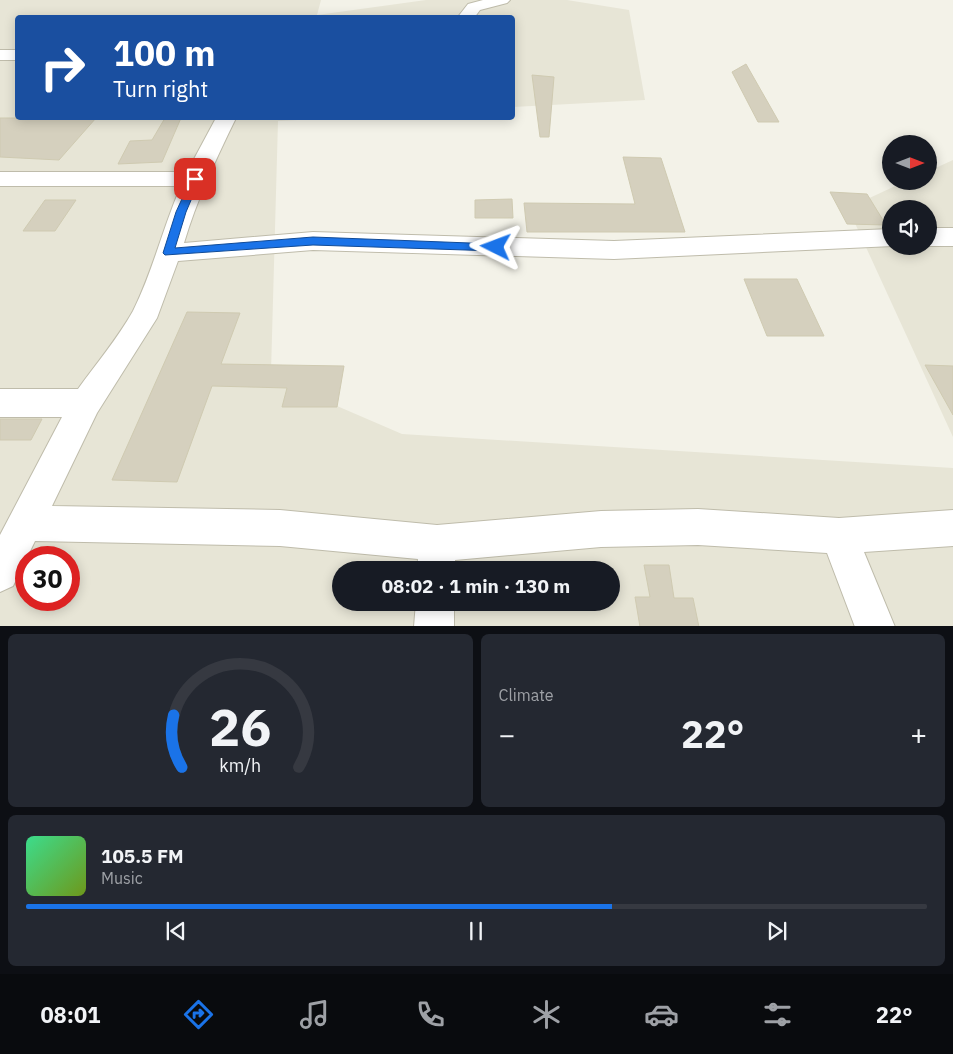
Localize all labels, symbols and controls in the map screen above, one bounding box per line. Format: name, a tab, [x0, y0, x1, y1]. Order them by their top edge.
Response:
text: 100 m	[113, 30, 216, 76]
icon: right	[30, 35, 95, 100]
text: Turn right	[113, 74, 208, 103]
north arrow	[882, 135, 938, 190]
map controls	[882, 135, 937, 255]
pin	[174, 158, 216, 200]
icon: arrive	[181, 165, 209, 193]
button: sound	[882, 200, 937, 255]
position arrow	[469, 220, 521, 272]
speed limit sign: 30	[15, 546, 80, 611]
text: 08:02 · 1 min · 130 m	[382, 574, 570, 598]
text: Climate	[499, 685, 554, 705]
text: 26	[209, 693, 271, 760]
text: 22°	[681, 709, 744, 758]
text: −	[499, 716, 515, 753]
text: +	[910, 716, 927, 753]
text: km/h	[219, 754, 261, 777]
text: 105.5 FM	[101, 844, 184, 868]
text: Music	[101, 868, 143, 888]
icon: previous	[162, 917, 190, 945]
icon: pause	[462, 917, 490, 945]
icon: next	[763, 917, 791, 945]
icon: directions	[181, 997, 216, 1032]
icon: music	[297, 997, 332, 1032]
icon: phone	[413, 997, 448, 1032]
icon: climate	[529, 997, 564, 1032]
icon: car	[644, 997, 679, 1032]
icon: filters	[760, 997, 795, 1032]
text: 08:01	[40, 1000, 100, 1029]
text: 22°	[876, 1000, 913, 1029]

